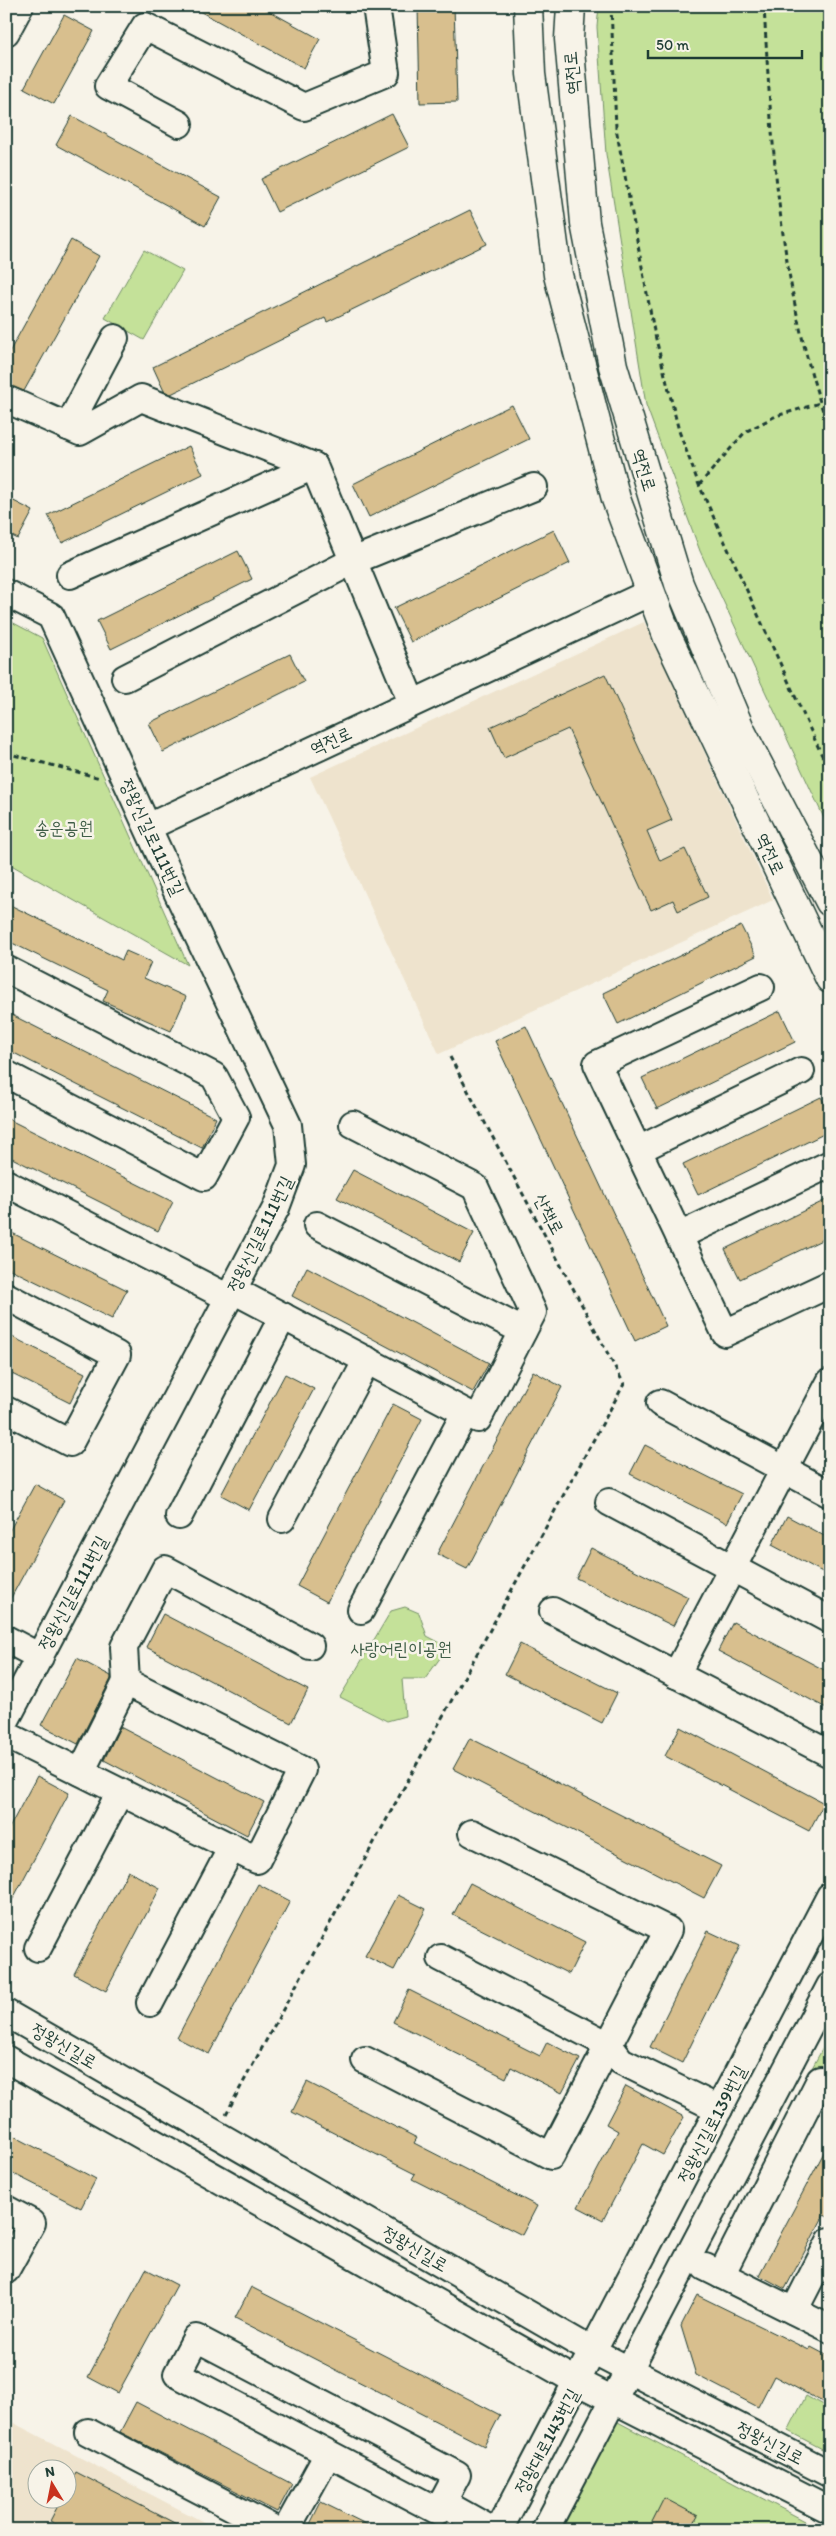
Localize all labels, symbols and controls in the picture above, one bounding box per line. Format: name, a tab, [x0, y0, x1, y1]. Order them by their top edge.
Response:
scale bar	[648, 28, 802, 60]
text: 50 m	[656, 36, 689, 54]
street label: 역전로	[559, 50, 585, 96]
street label: 역전로	[627, 446, 661, 494]
street label: 역전로	[307, 722, 355, 760]
street label: 정왕신길로111번길	[115, 775, 189, 899]
park label: 송운공원	[35, 817, 93, 839]
street label: 역전로	[751, 830, 789, 878]
street label: 정왕신길로111번길	[222, 1172, 298, 1296]
street label: 산책로	[529, 1190, 569, 1238]
street label: 정왕신길로111번길	[34, 1532, 113, 1654]
park label: 사랑어린이공원	[350, 1638, 452, 1660]
street label: 정왕신길로	[27, 2018, 101, 2074]
street label: 정왕신길로139번길	[673, 2061, 751, 2186]
street label: 정왕신길로	[378, 2221, 452, 2277]
street label: 정왕대로143번길	[510, 2384, 584, 2497]
street label: 정왕신길로	[733, 2417, 807, 2469]
north arrow	[28, 2458, 78, 2508]
text: N	[44, 2462, 56, 2481]

